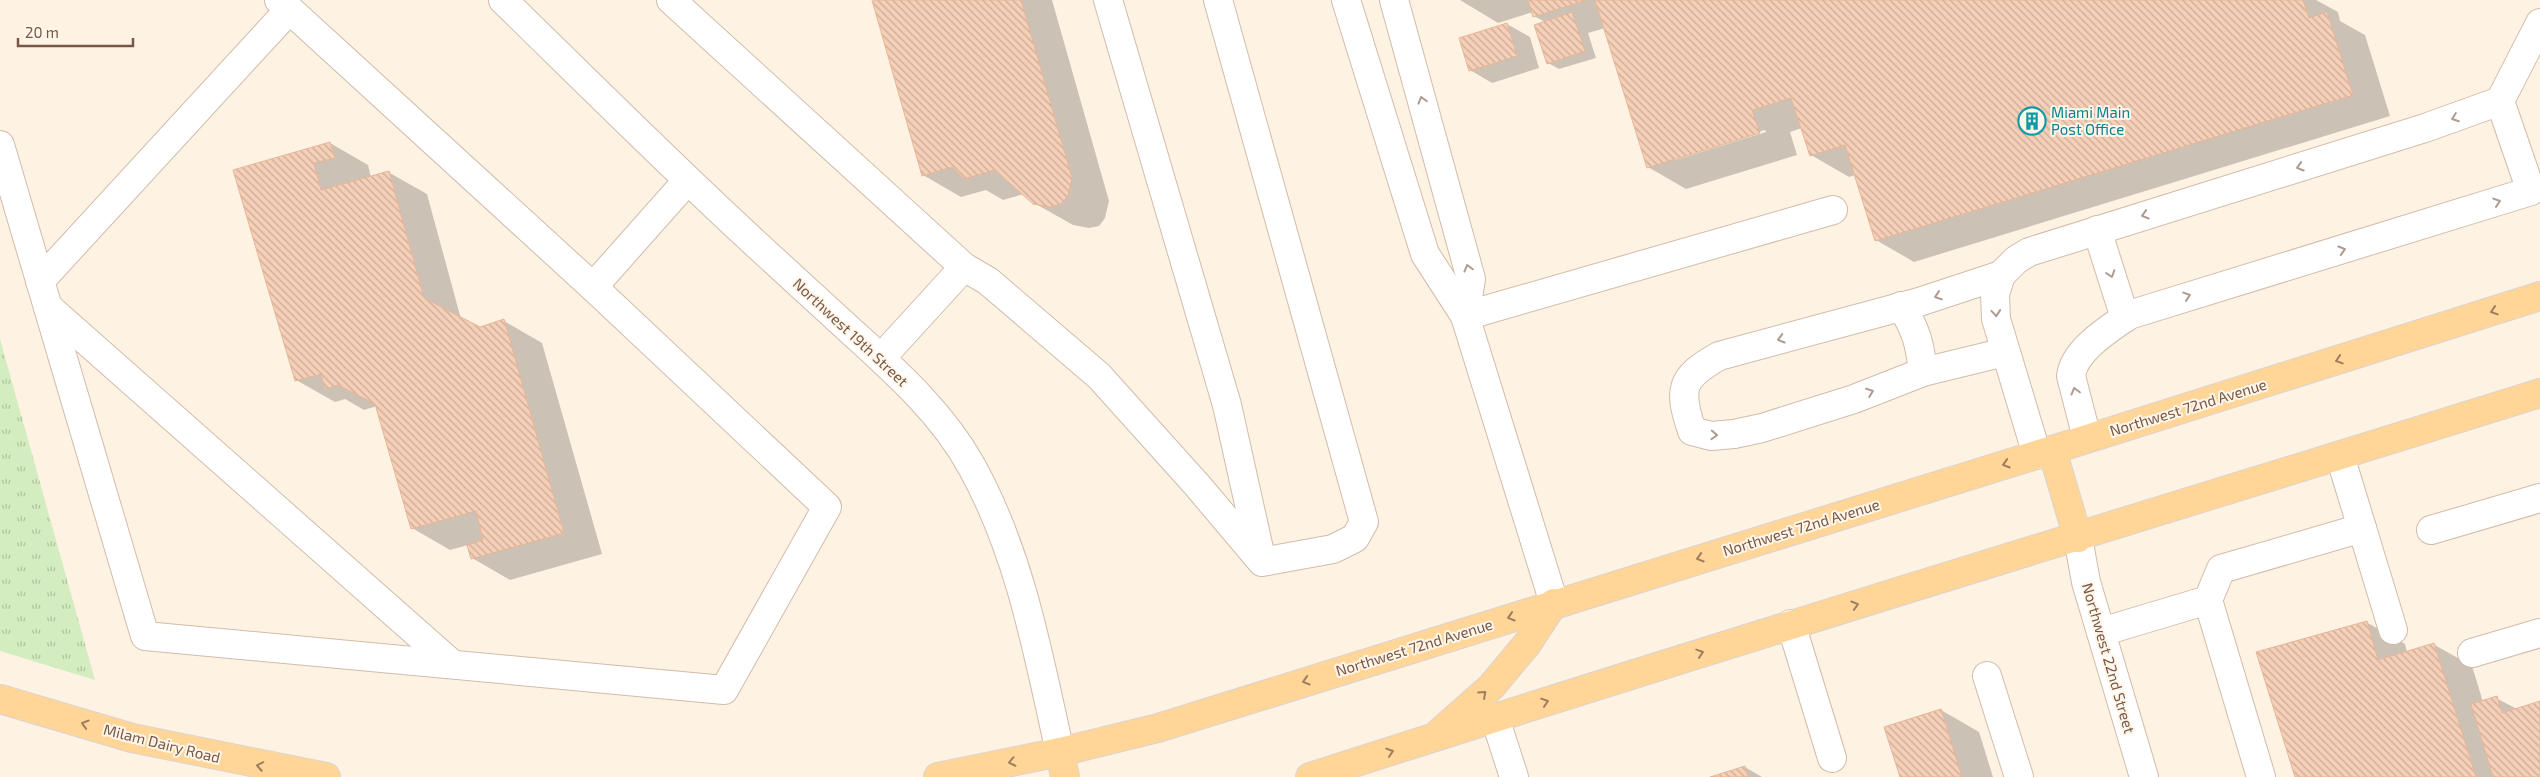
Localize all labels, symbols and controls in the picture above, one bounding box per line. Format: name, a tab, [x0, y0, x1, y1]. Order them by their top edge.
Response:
scale bar	[18, 15, 132, 47]
text: 20 m	[25, 23, 59, 41]
one-way arrow	[1417, 96, 1428, 105]
place label: Miami Main Post Office	[2051, 103, 2130, 138]
building icon: Miami Main Post Office	[2017, 106, 2047, 136]
one-way arrow	[2451, 112, 2459, 122]
one-way arrow	[2296, 162, 2305, 172]
one-way arrow	[2493, 198, 2501, 208]
one-way arrow	[2141, 210, 2149, 220]
one-way arrow	[2338, 246, 2346, 256]
one-way arrow	[1463, 263, 1474, 272]
one-way arrow	[2105, 269, 2115, 278]
street label: Northwest 19th Street	[790, 274, 912, 390]
one-way arrow	[1934, 290, 1943, 300]
one-way arrow	[2182, 292, 2190, 302]
one-way arrow	[2490, 305, 2498, 315]
one-way arrow	[1990, 310, 2001, 318]
one-way arrow	[1777, 333, 1786, 344]
one-way arrow	[2335, 354, 2343, 364]
street label: Northwest 72nd Avenue	[2107, 375, 2269, 439]
one-way arrow	[1865, 388, 1874, 399]
one-way arrow	[2071, 388, 2081, 396]
one-way arrow	[1711, 430, 1719, 440]
one-way arrow	[2002, 459, 2010, 469]
street label: Northwest 72nd Avenue	[1720, 495, 1882, 559]
one-way arrow	[1696, 553, 1705, 563]
street label: Northwest 22nd Street	[2079, 581, 2139, 736]
one-way arrow	[1850, 600, 1859, 610]
one-way arrow	[1508, 611, 1516, 621]
street label: Northwest 72nd Avenue	[1333, 615, 1495, 679]
one-way arrow	[1695, 649, 1703, 659]
one-way arrow	[1302, 676, 1311, 686]
one-way arrow	[1477, 691, 1486, 700]
one-way arrow	[1540, 698, 1549, 708]
one-way arrow	[82, 720, 90, 730]
street label: Milam Dairy Road	[102, 720, 222, 766]
one-way arrow	[1385, 747, 1394, 757]
one-way arrow	[1008, 756, 1016, 767]
one-way arrow	[256, 761, 265, 771]

